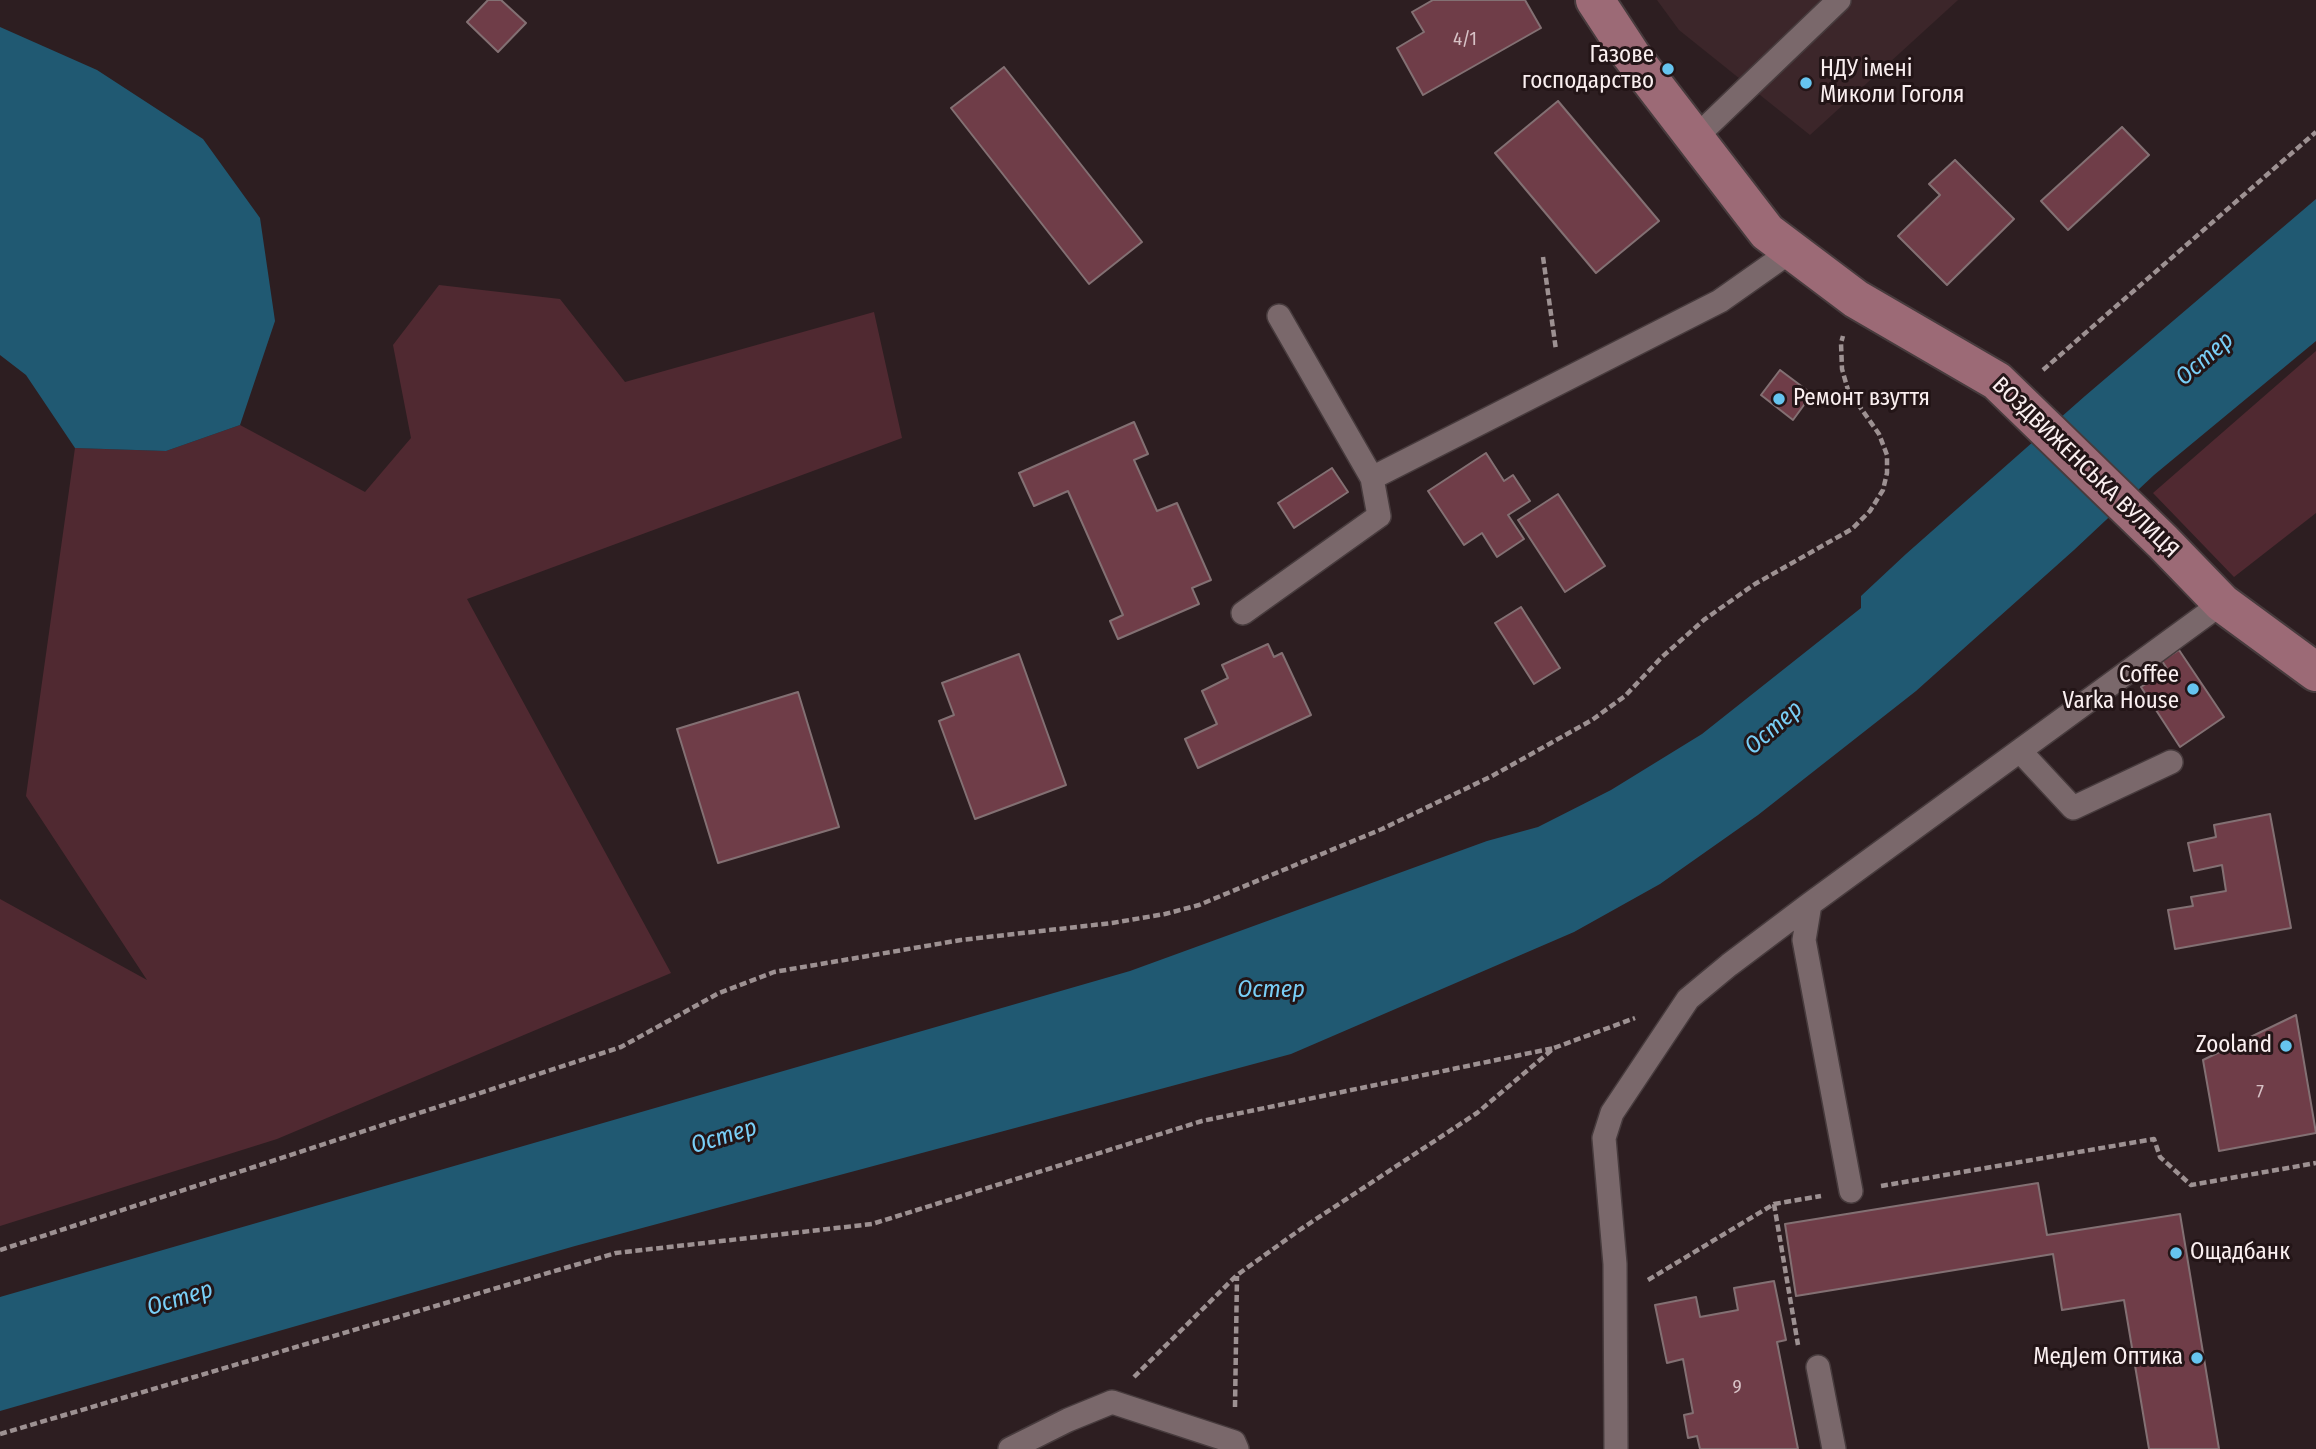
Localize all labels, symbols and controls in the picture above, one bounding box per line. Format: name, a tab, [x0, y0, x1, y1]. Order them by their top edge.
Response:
house number: 4/1	[1453, 29, 1477, 51]
place label: Газове господарство	[1522, 42, 1654, 96]
place label: НДУ імені Миколи Гоголя	[1820, 56, 1965, 110]
marker: Газове господарство	[1660, 61, 1676, 77]
marker: НДУ імені Миколи Гоголя	[1798, 75, 1814, 91]
water label: Остер	[2170, 326, 2240, 392]
street label: ВОЗДВИЖЕНСЬКА ВУЛИЦЯ	[1986, 372, 2184, 564]
place label: Ремонт взуття	[1793, 385, 1930, 413]
marker: Ремонт взуття	[1771, 391, 1787, 407]
place label: Coffee Varka House	[2063, 662, 2179, 716]
marker: Coffee Varka House	[2185, 681, 2201, 697]
water label: Остер	[1739, 695, 1809, 761]
water label: Остер	[1237, 976, 1305, 1004]
place label: Zooland	[2196, 1032, 2272, 1060]
marker: Zooland	[2278, 1038, 2294, 1054]
house number: 7	[2256, 1082, 2264, 1104]
water label: Остер	[687, 1113, 761, 1161]
place label: Ощадбанк	[2190, 1239, 2290, 1267]
marker: Ощадбанк	[2168, 1245, 2184, 1261]
water label: Остер	[143, 1275, 217, 1323]
place label: МедJem Оптика	[2033, 1344, 2183, 1372]
marker: МедJem Оптика	[2189, 1350, 2205, 1366]
house number: 9	[1732, 1377, 1742, 1399]

